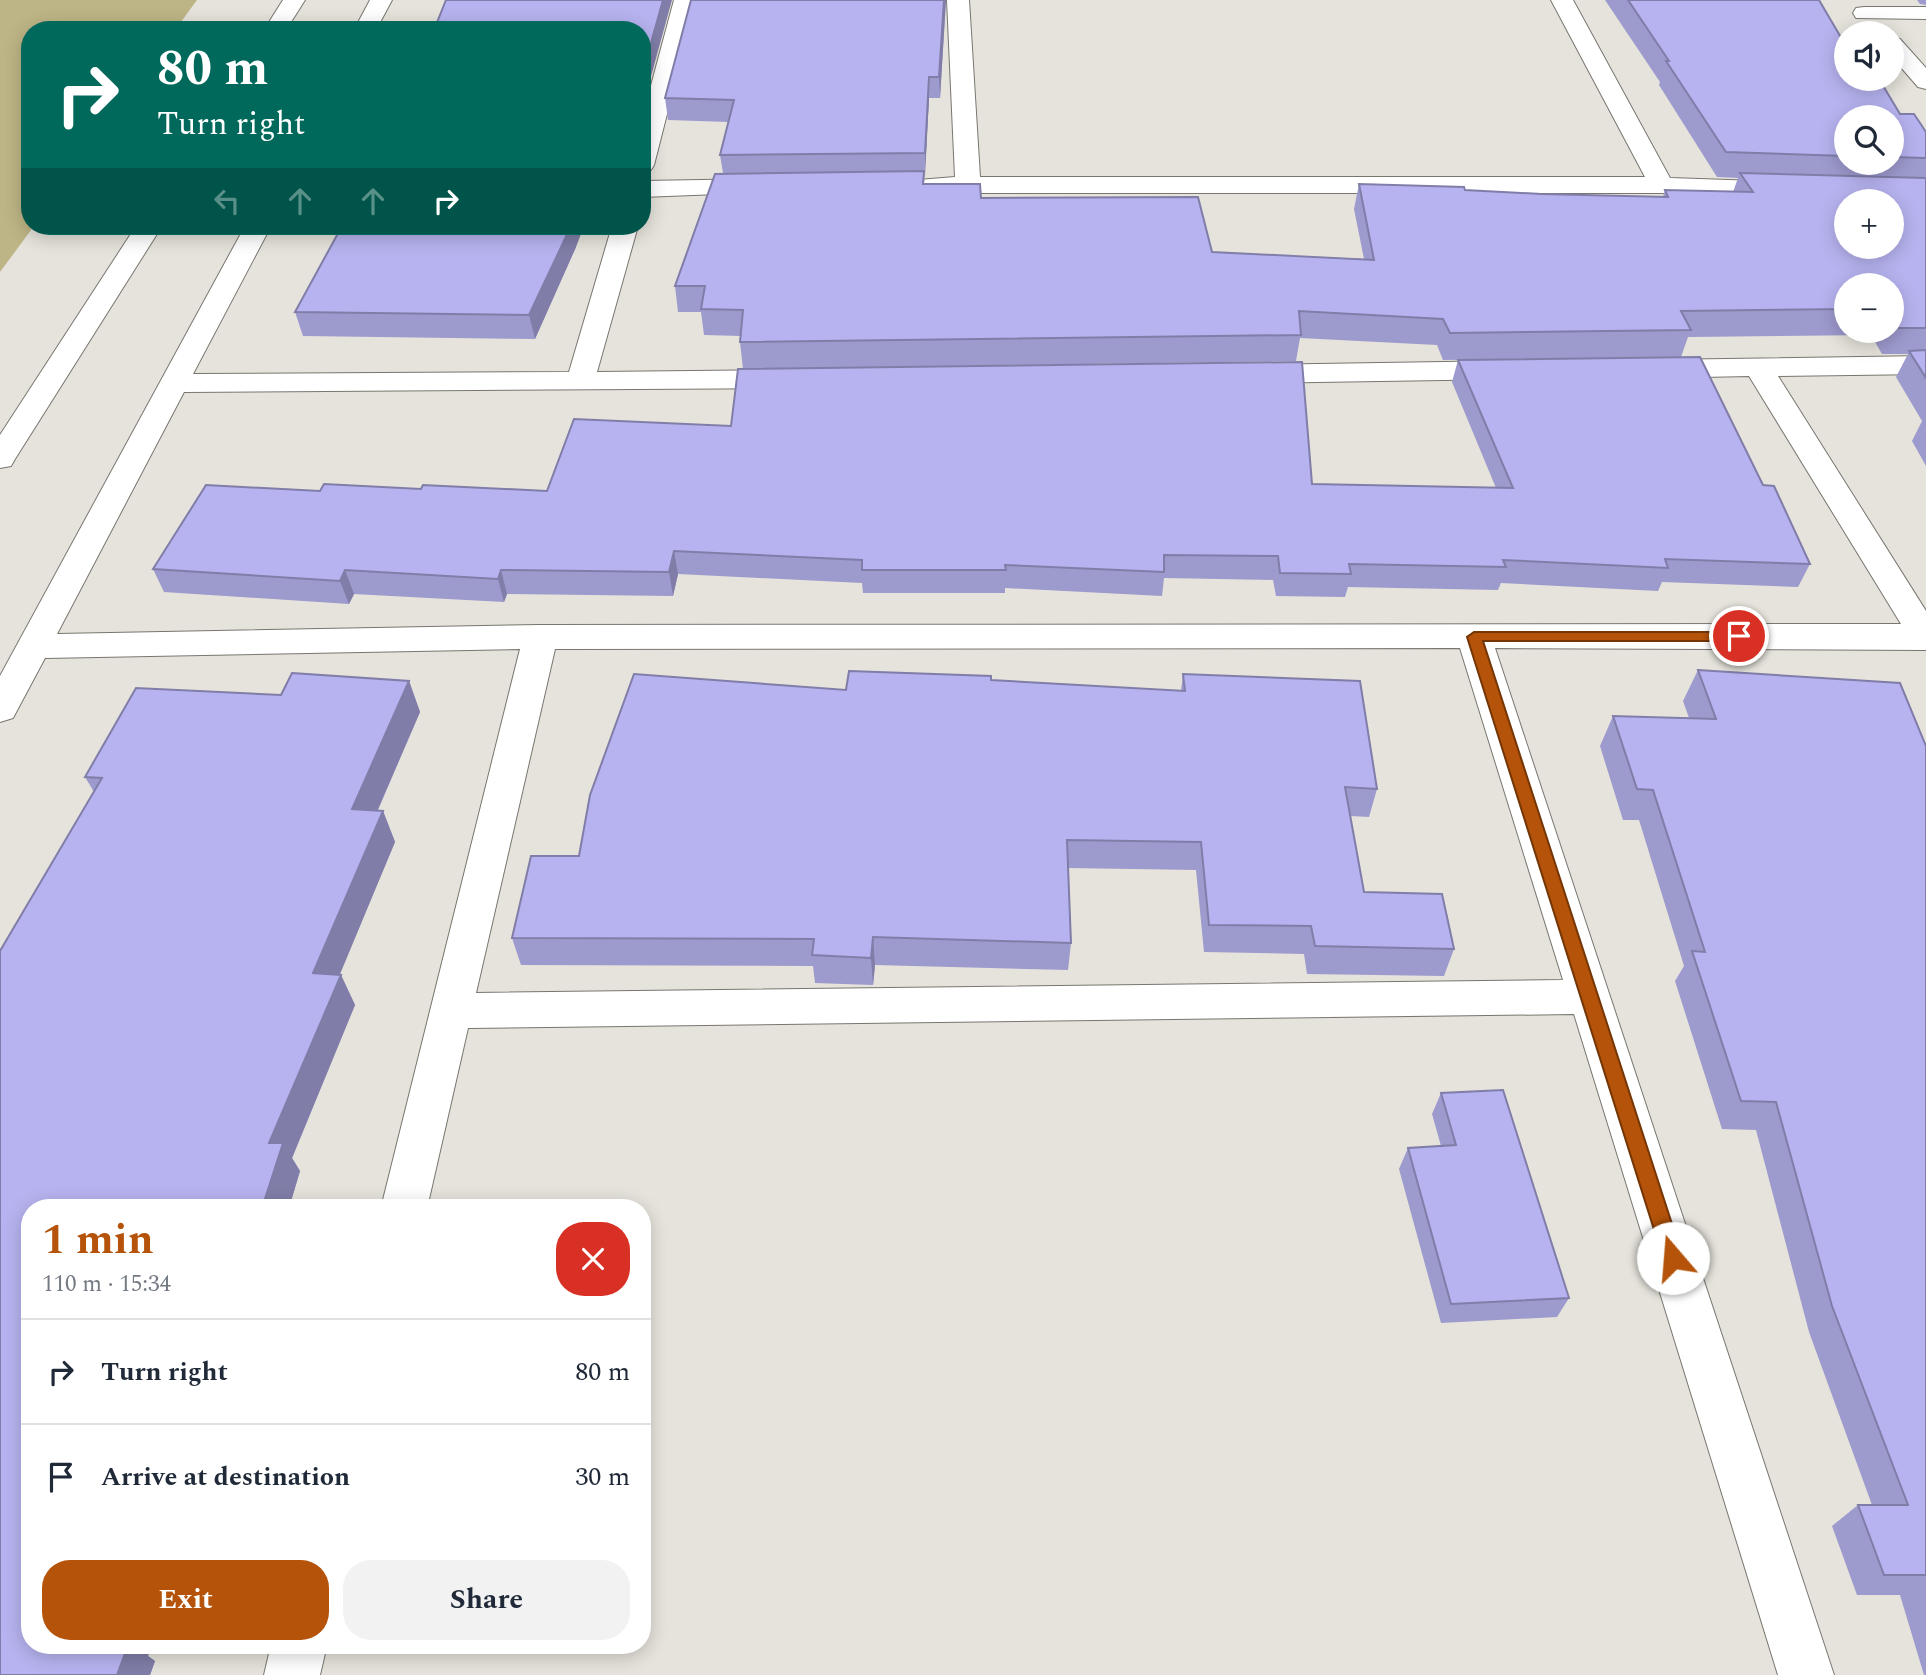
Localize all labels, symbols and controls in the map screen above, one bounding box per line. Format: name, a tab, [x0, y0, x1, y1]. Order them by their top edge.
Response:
map controls	[1834, 21, 1904, 343]
button: sound	[1834, 21, 1904, 91]
text: 80 m	[157, 32, 268, 107]
icon: right	[42, 49, 133, 140]
text: Turn right	[157, 100, 305, 149]
button: search	[1834, 105, 1904, 175]
icon: left	[208, 182, 246, 220]
icon: ahead	[281, 182, 319, 220]
icon: ahead	[354, 182, 392, 220]
icon: right	[427, 182, 465, 220]
button: +	[1834, 189, 1904, 259]
button: −	[1834, 273, 1904, 343]
pin	[1709, 606, 1769, 666]
icon: arrive	[1720, 617, 1758, 655]
text: 1 min	[42, 1209, 154, 1272]
position arrow	[1636, 1221, 1710, 1295]
button: close	[556, 1222, 630, 1296]
text: 110 m · 15:34	[42, 1267, 171, 1302]
text: Turn right	[101, 1352, 228, 1392]
text: 80 m	[575, 1352, 630, 1392]
icon: right	[42, 1353, 80, 1391]
text: Arrive at destination	[101, 1457, 350, 1497]
text: 30 m	[575, 1457, 630, 1497]
icon: arrive	[42, 1458, 80, 1496]
button: Exit	[42, 1560, 329, 1640]
button: Share	[343, 1560, 630, 1640]

